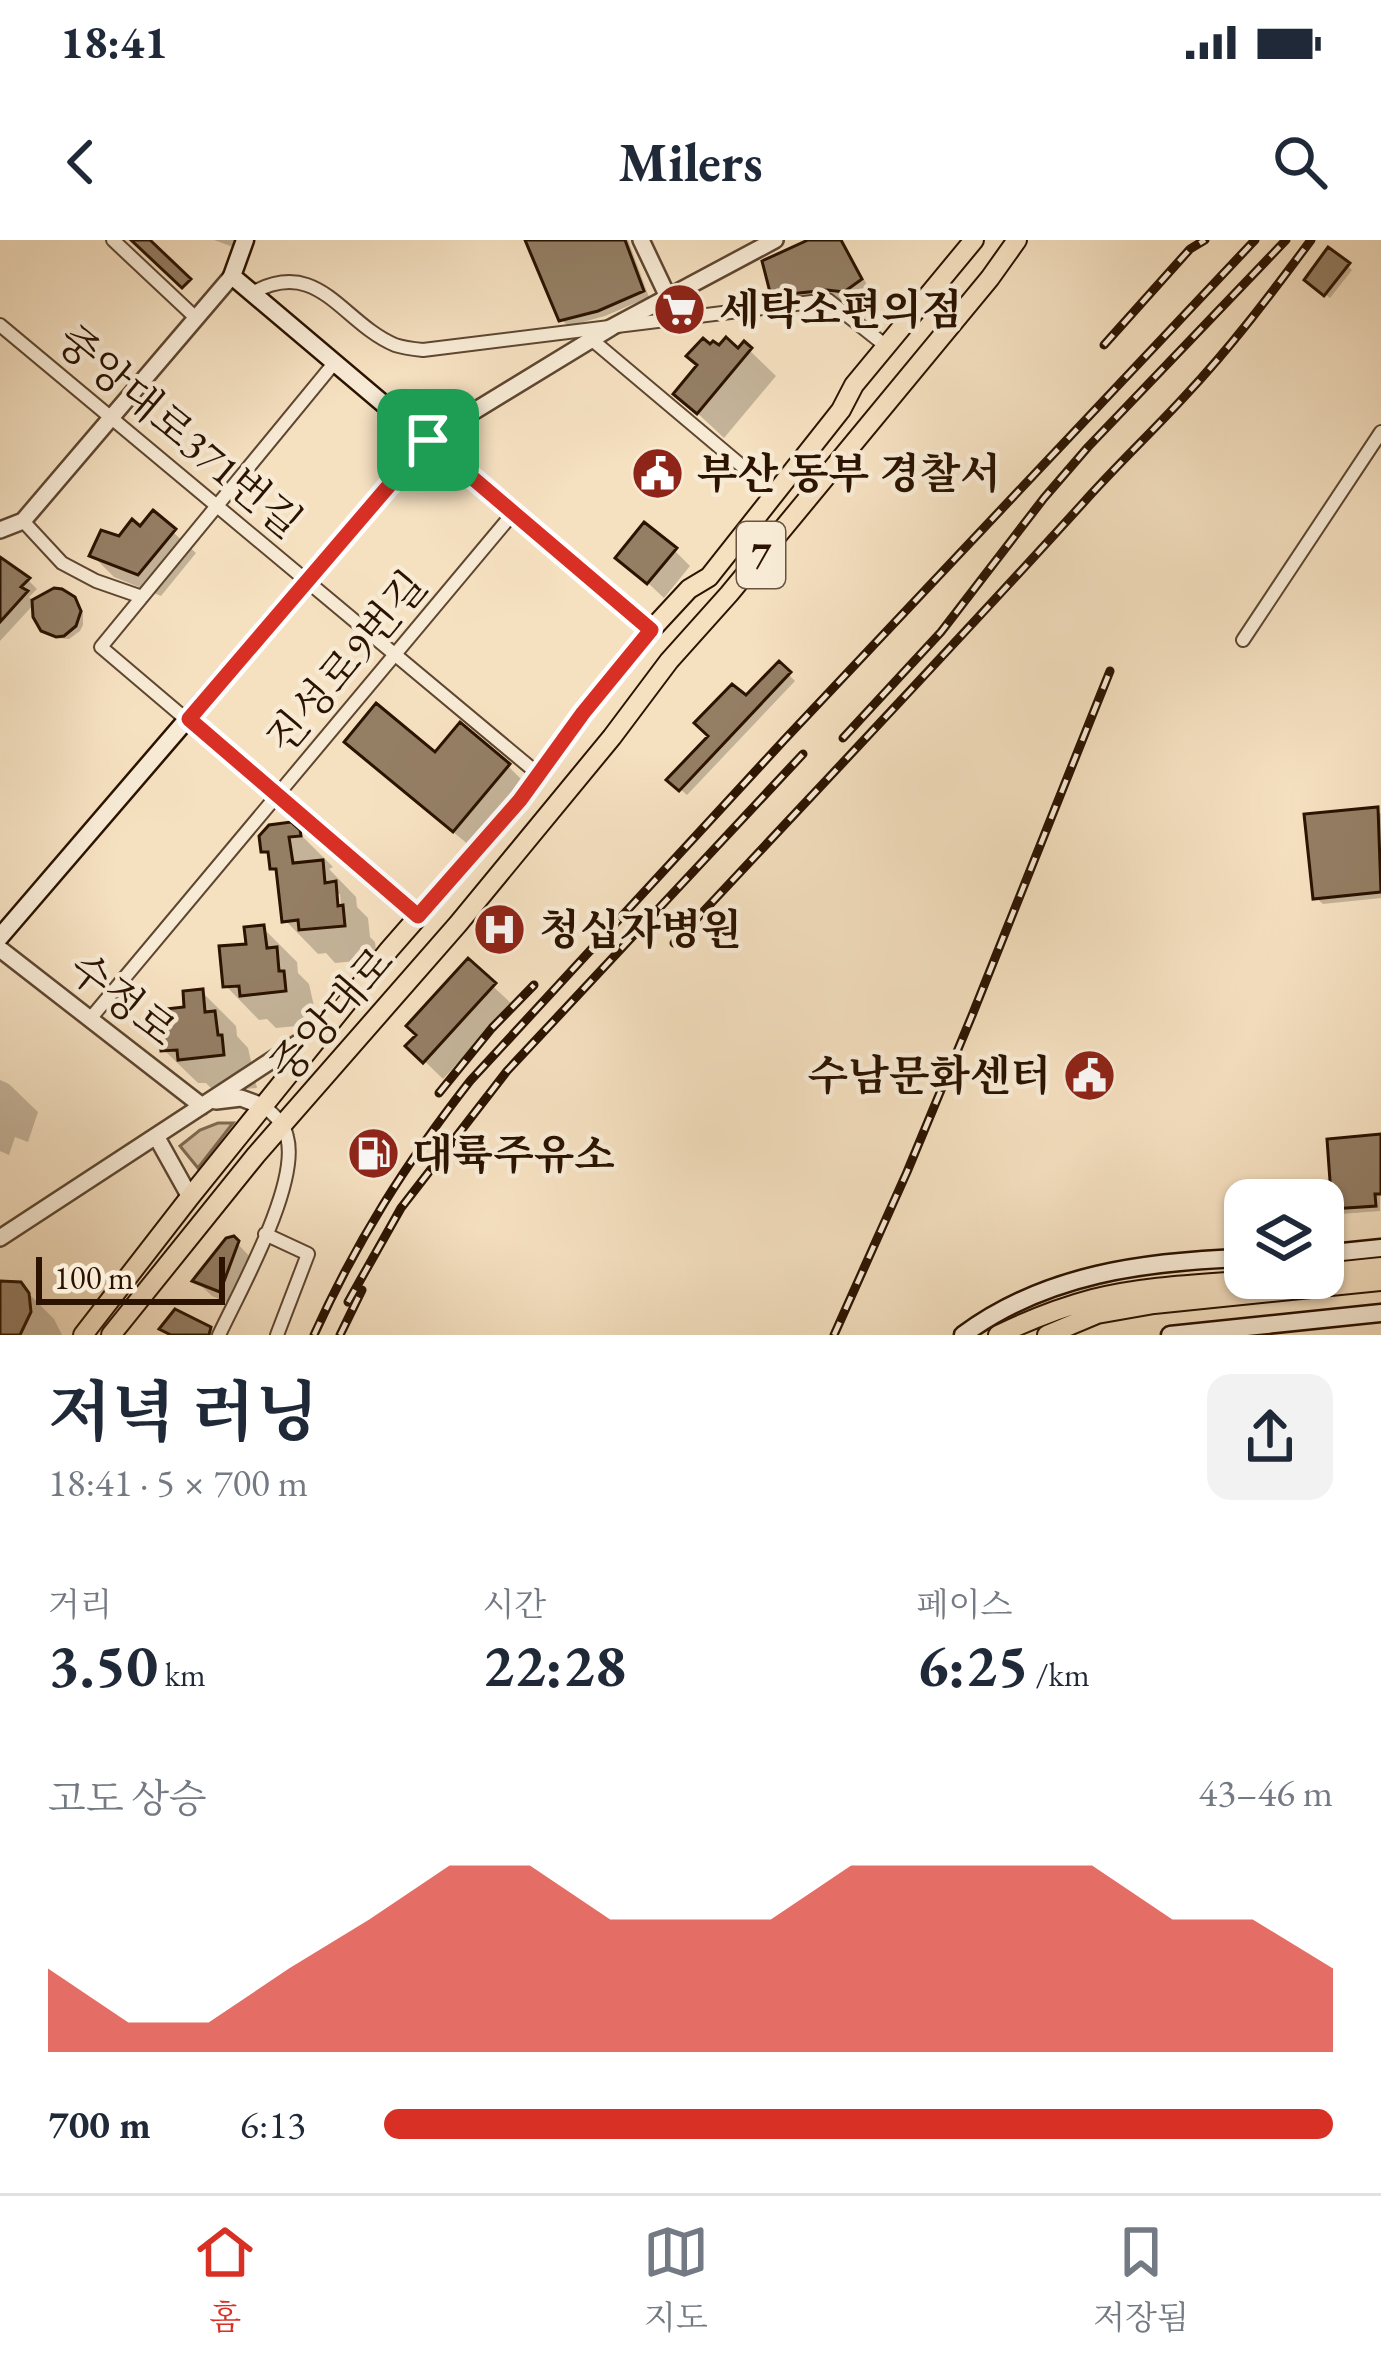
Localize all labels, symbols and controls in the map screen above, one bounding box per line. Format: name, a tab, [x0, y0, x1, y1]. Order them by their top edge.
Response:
text: 18:41	[60, 13, 168, 71]
text: Milers	[618, 127, 763, 197]
icon: back	[48, 129, 114, 195]
icon: search	[1267, 129, 1333, 195]
supermarket icon: 세탁소편의점	[652, 281, 708, 337]
place label: 세탁소편의점	[719, 282, 962, 337]
street label: 중앙대로371번길	[46, 313, 314, 550]
pin	[377, 389, 479, 491]
icon: arrive	[395, 407, 461, 473]
public building icon: 부산 동부 경찰서	[630, 445, 686, 501]
place label: 부산 동부 경찰서	[697, 446, 1001, 501]
road number: 7	[737, 522, 785, 588]
street label: 진성로9번길	[254, 559, 439, 765]
hospital icon: 청십자병원	[472, 901, 528, 957]
place label: 청십자병원	[539, 902, 742, 957]
street label: 중앙대로	[257, 935, 405, 1094]
street label: 수정로	[58, 940, 188, 1059]
public building icon: 수남문화센터	[1062, 1047, 1118, 1103]
place label: 수남문화센터	[808, 1048, 1051, 1103]
fuel station icon: 대륙주유소	[345, 1126, 401, 1182]
place label: 대륙주유소	[412, 1127, 615, 1182]
map controls	[1224, 1179, 1344, 1299]
button: layers	[1224, 1179, 1344, 1299]
scale bar	[36, 1251, 225, 1304]
text: 100 m	[54, 1256, 134, 1299]
text: 저녁 러닝	[48, 1369, 319, 1455]
button: share	[1207, 1374, 1333, 1500]
text: 18:41 · 5 × 700 m	[48, 1457, 308, 1508]
text: 거리	[48, 1583, 112, 1626]
text: 시간	[482, 1583, 546, 1626]
text: 페이스	[917, 1583, 1012, 1626]
text: 3.50	[48, 1626, 158, 1704]
text: 22:28	[482, 1626, 626, 1704]
text: 6:25	[917, 1626, 1029, 1704]
text: km	[158, 1653, 206, 1696]
text: /km	[1029, 1653, 1090, 1696]
text: 43–46 m	[1199, 1767, 1333, 1818]
text: 고도 상승	[48, 1773, 207, 1824]
text: 700 m	[48, 2099, 151, 2150]
text: 6:13	[240, 2099, 306, 2150]
tab: 홈	[192, 2219, 258, 2339]
tab: 지도	[643, 2219, 709, 2339]
tab: 저장됨	[1093, 2219, 1189, 2339]

